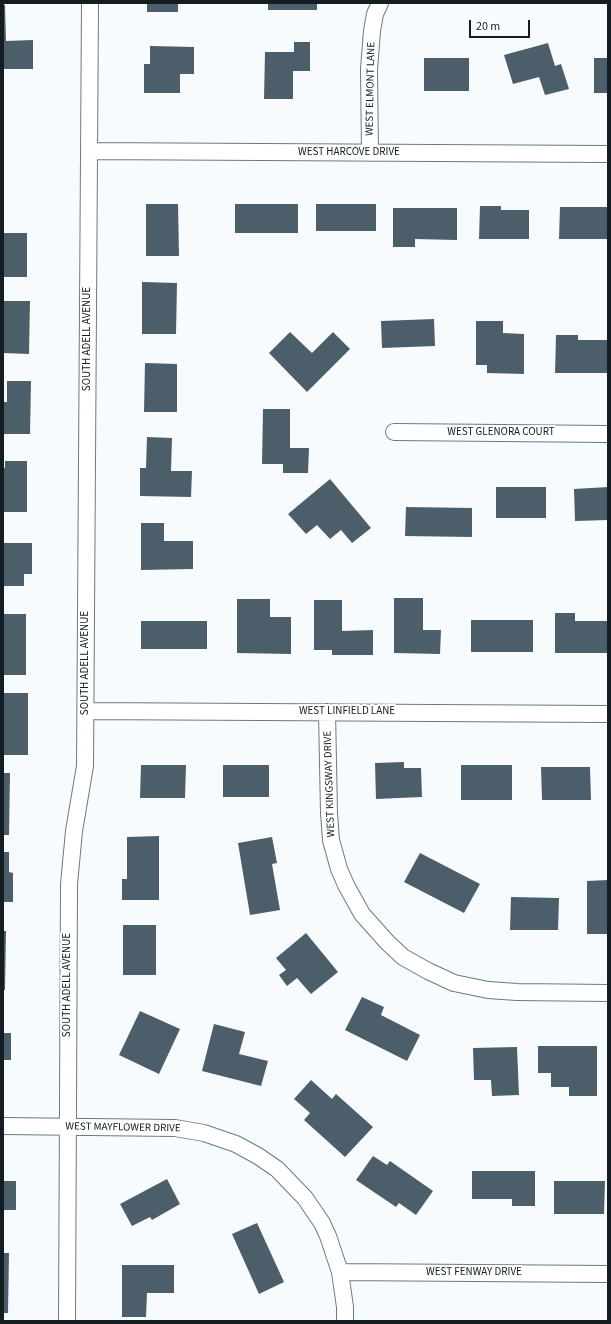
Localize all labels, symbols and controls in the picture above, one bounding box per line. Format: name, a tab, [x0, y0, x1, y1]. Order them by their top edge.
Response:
scale bar	[471, 12, 532, 38]
text: 20 m	[476, 18, 500, 35]
street label: WEST ELMONT LANE	[364, 42, 378, 136]
street label: WEST HARCOVE DRIVE	[298, 146, 400, 160]
street label: SOUTH ADELL AVENUE	[81, 287, 95, 391]
street label: WEST GLENORA COURT	[447, 426, 555, 440]
street label: SOUTH ADELL AVENUE	[79, 611, 93, 715]
street label: WEST LINFIELD LANE	[299, 705, 395, 719]
street label: WEST KINGSWAY DRIVE	[322, 731, 338, 837]
street label: SOUTH ADELL AVENUE	[61, 933, 75, 1037]
street label: WEST MAYFLOWER DRIVE	[65, 1120, 181, 1136]
street label: WEST FENWAY DRIVE	[426, 1266, 522, 1280]

